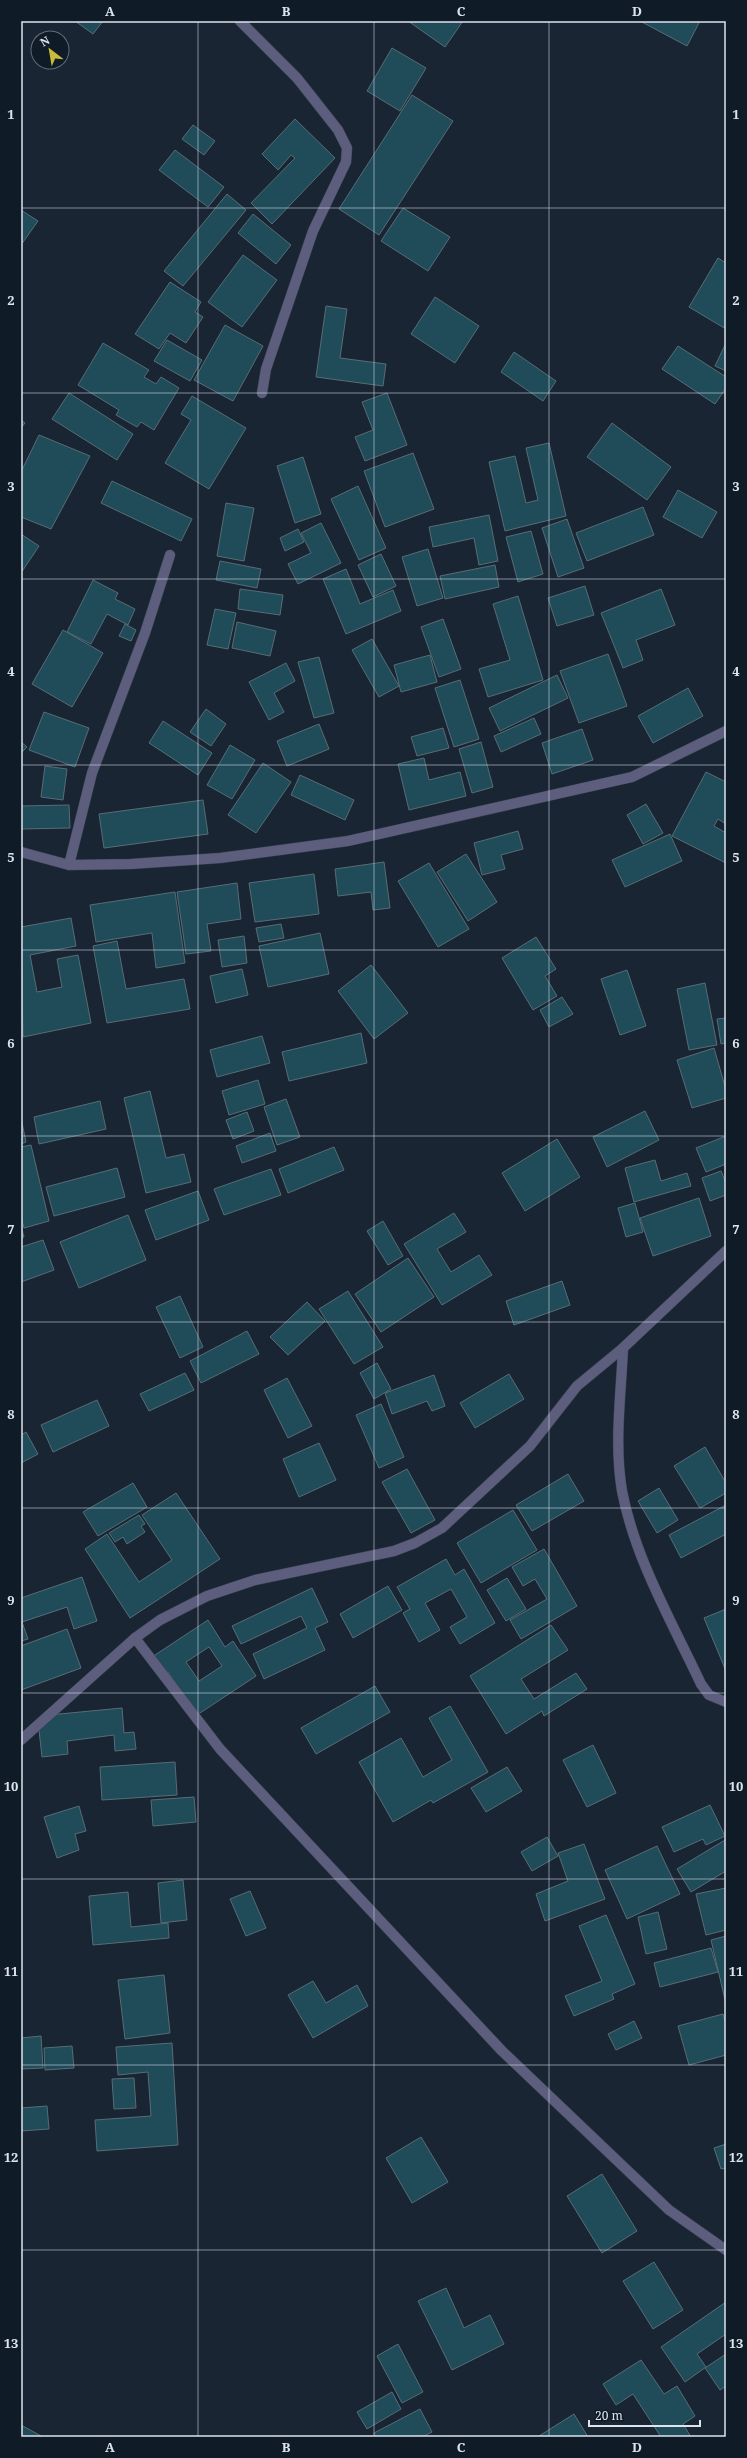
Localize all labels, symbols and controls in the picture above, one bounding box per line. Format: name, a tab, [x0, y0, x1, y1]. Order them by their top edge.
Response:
text: A	[105, 2, 115, 20]
text: B	[282, 2, 291, 20]
text: C	[457, 2, 466, 20]
text: D	[632, 2, 642, 20]
north arrow	[30, 30, 70, 70]
text: N	[37, 32, 52, 50]
text: 1	[7, 105, 15, 123]
text: 1	[732, 105, 740, 123]
text: 2	[7, 291, 15, 309]
text: 2	[732, 291, 740, 309]
text: 3	[7, 477, 15, 495]
text: 3	[732, 477, 740, 495]
text: 4	[7, 662, 15, 680]
text: 4	[732, 662, 740, 680]
text: 5	[7, 848, 15, 866]
text: 5	[732, 848, 740, 866]
text: 6	[7, 1034, 15, 1052]
text: 6	[732, 1034, 740, 1052]
text: 7	[7, 1220, 15, 1238]
text: 7	[732, 1220, 740, 1238]
text: 8	[7, 1405, 15, 1423]
text: 8	[732, 1405, 740, 1423]
text: 9	[7, 1591, 15, 1609]
text: 9	[732, 1591, 740, 1609]
text: 10	[4, 1777, 18, 1795]
text: 10	[729, 1777, 743, 1795]
text: 11	[4, 1962, 18, 1980]
text: 11	[729, 1962, 743, 1980]
text: 12	[4, 2148, 18, 2166]
text: 12	[729, 2148, 743, 2166]
text: 13	[4, 2334, 18, 2352]
text: 13	[729, 2334, 743, 2352]
scale bar	[589, 2402, 700, 2428]
text: 20 m	[595, 2407, 623, 2424]
text: A	[105, 2438, 115, 2456]
text: B	[282, 2438, 291, 2456]
text: C	[457, 2438, 466, 2456]
text: D	[632, 2438, 642, 2456]

